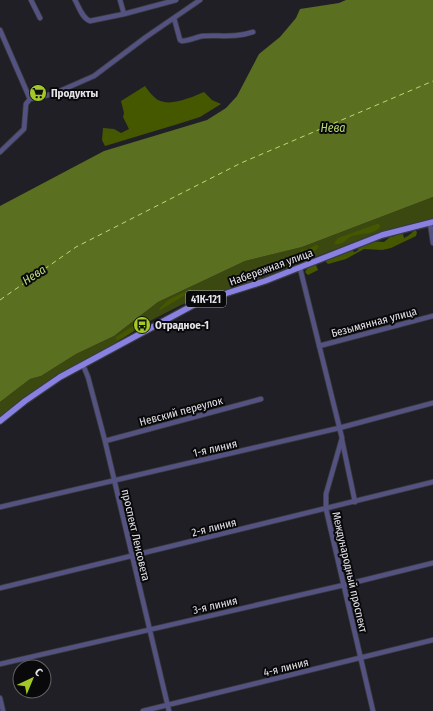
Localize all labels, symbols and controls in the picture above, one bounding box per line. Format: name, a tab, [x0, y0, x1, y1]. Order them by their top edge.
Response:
supermarket icon: Продукты	[28, 83, 48, 103]
place label: Продукты	[51, 87, 98, 100]
water label: Нева	[321, 121, 345, 135]
street label: Набережная улица	[227, 246, 315, 289]
water label: Нева	[20, 262, 48, 288]
road number: 41К-121	[186, 291, 226, 307]
street label: Безымянная улица	[330, 305, 418, 340]
bus stop icon: Отрадное-1	[132, 315, 152, 335]
place label: Отрадное-1	[155, 319, 209, 332]
street label: Невский переулок	[138, 394, 225, 429]
street label: 1-я линия	[192, 437, 239, 460]
street label: проспект Ленсовета	[119, 488, 152, 582]
street label: Международный проспект	[329, 510, 370, 634]
street label: 2-я линия	[190, 516, 238, 539]
street label: 3-я линия	[191, 594, 239, 617]
street label: 4-я линия	[262, 656, 310, 679]
north arrow	[12, 659, 52, 699]
text: С	[32, 665, 45, 679]

